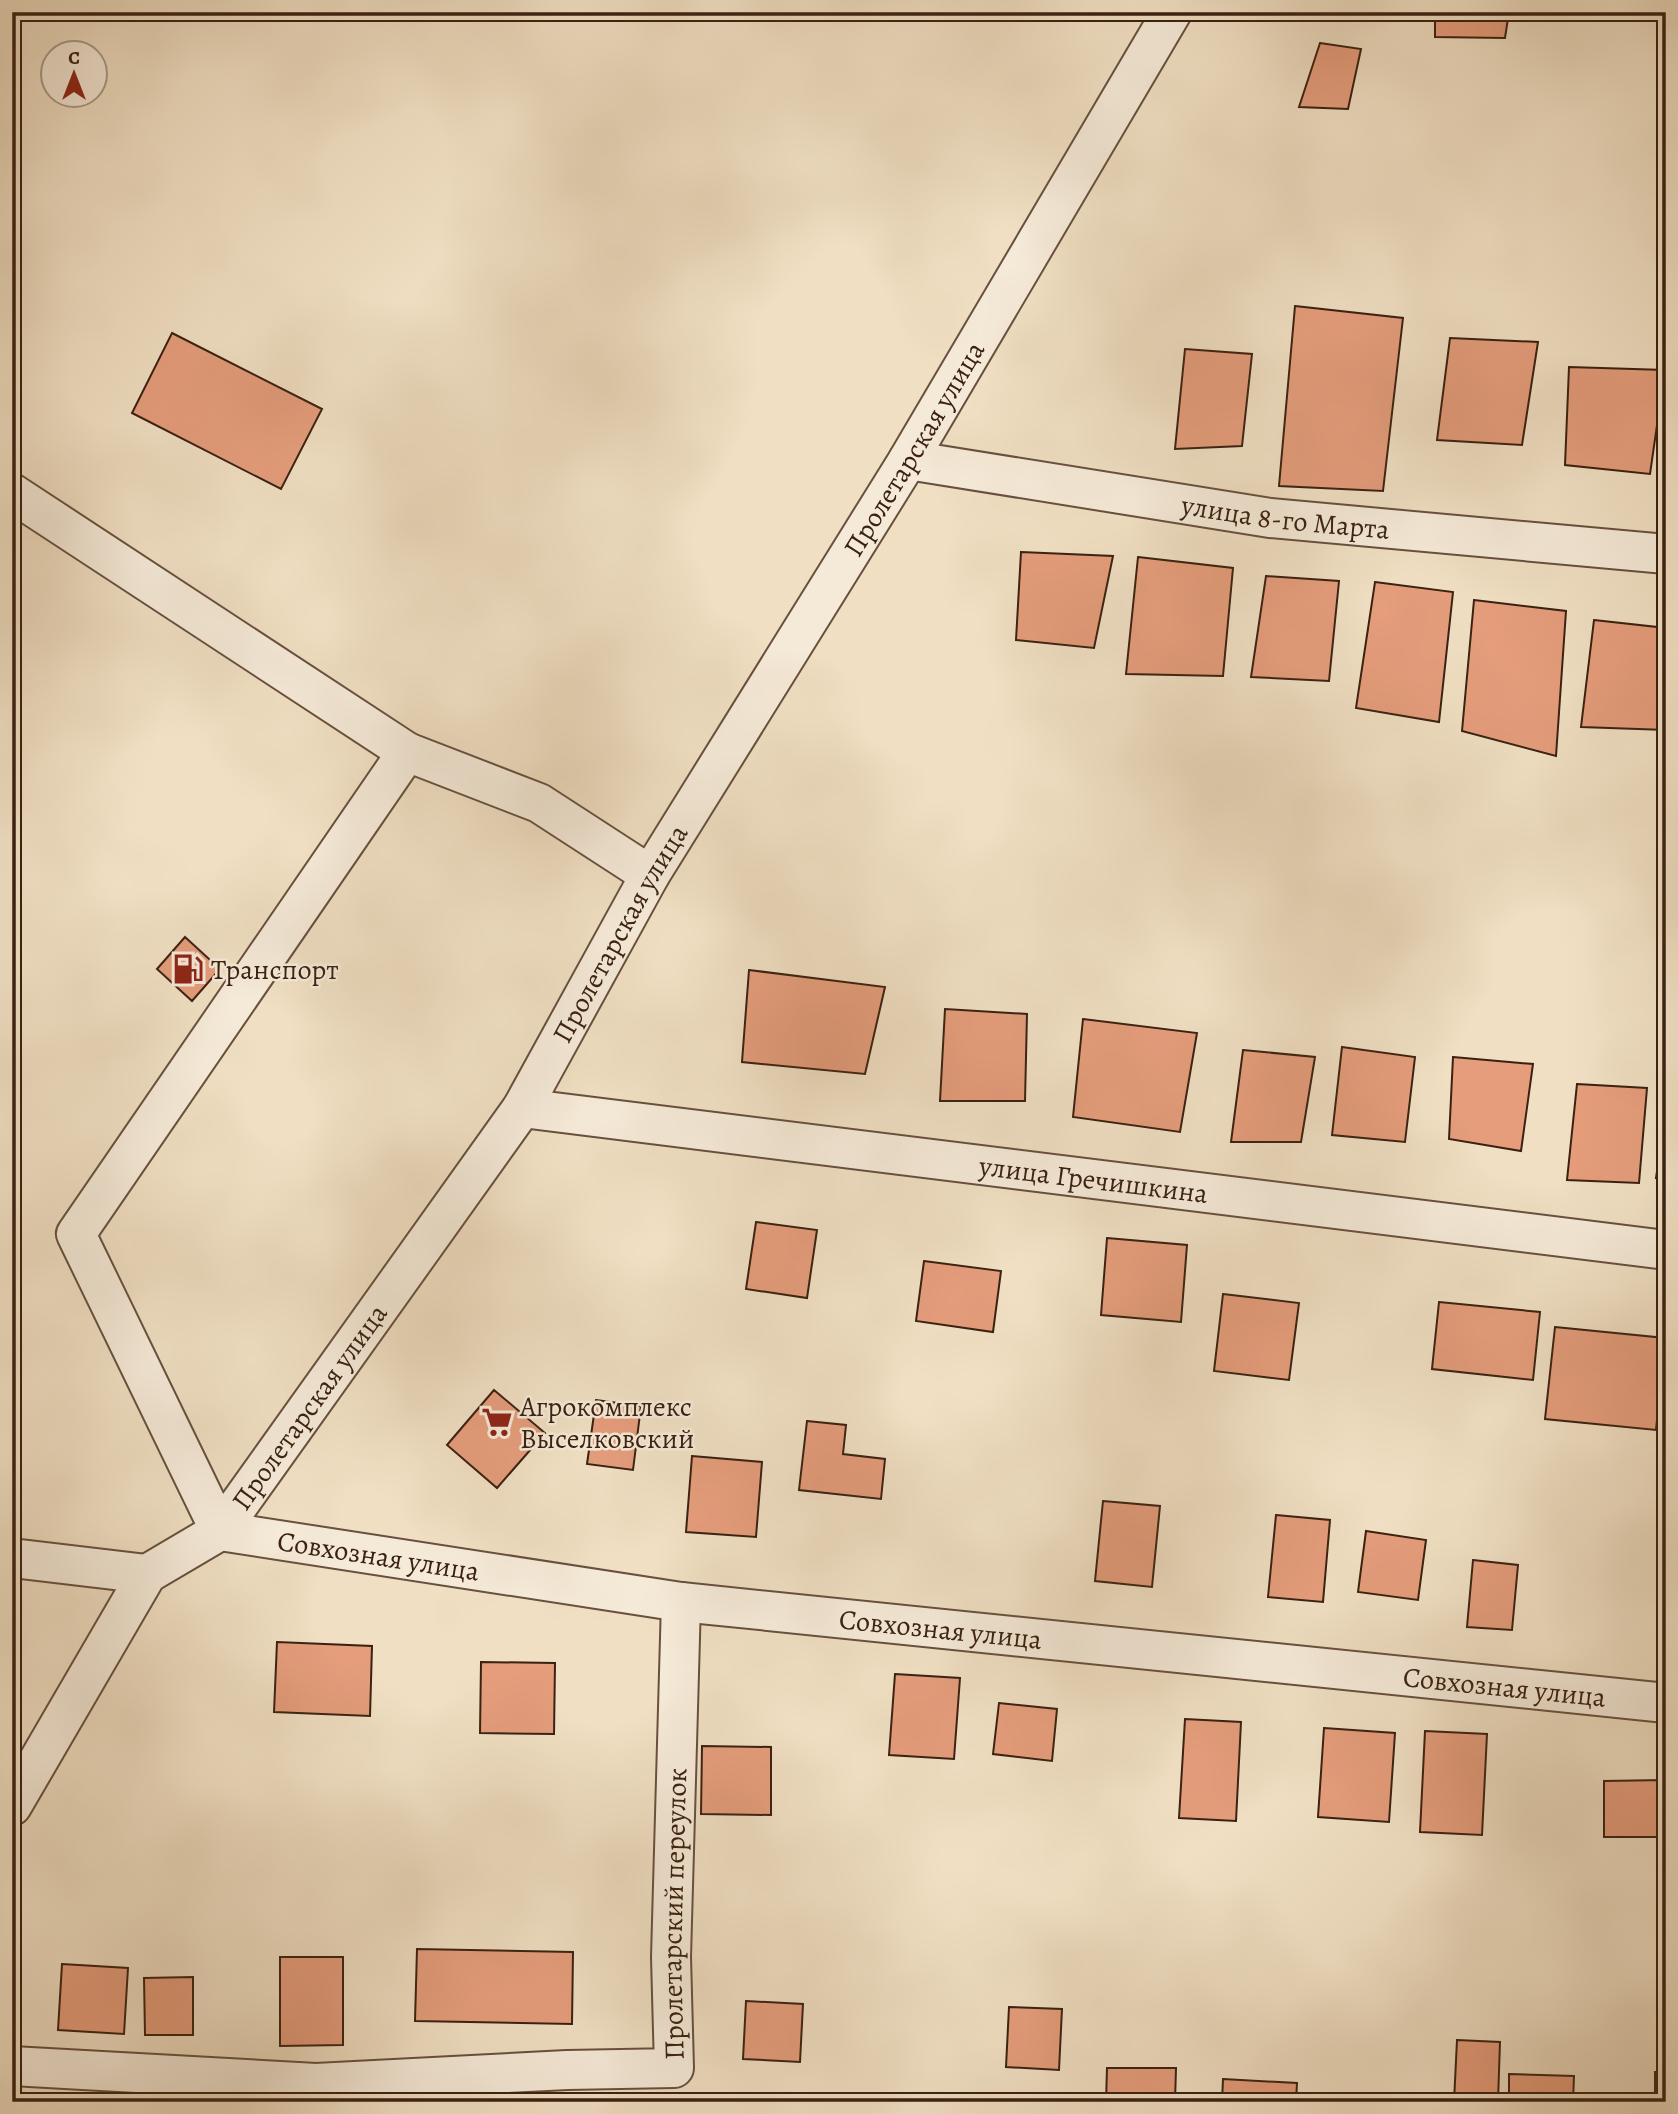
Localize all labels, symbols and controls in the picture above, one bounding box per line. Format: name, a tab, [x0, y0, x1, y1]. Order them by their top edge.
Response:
north arrow	[38, 38, 108, 108]
text: С	[68, 45, 80, 71]
street label: Пролетарская улица	[835, 334, 994, 564]
street label: улица 8-го Марта	[1178, 486, 1391, 549]
street label: Пролетарская улица	[544, 817, 697, 1050]
place label: Транспорт	[211, 951, 339, 989]
fuel station icon: Транспорт	[171, 952, 205, 986]
street label: улица Гречишкина	[976, 1147, 1210, 1213]
street label: Пролетарская улица	[223, 1296, 396, 1518]
place label: Агрокомплекс Выселковский	[519, 1388, 694, 1458]
supermarket icon: Агрокомплекс Выселковский	[480, 1405, 514, 1439]
street label: Совхозная улица	[275, 1522, 482, 1591]
street label: Совхозная улица	[837, 1600, 1044, 1659]
street label: Совхозная улица	[1401, 1658, 1608, 1717]
street label: Пролетарский переулок	[653, 1767, 696, 2060]

